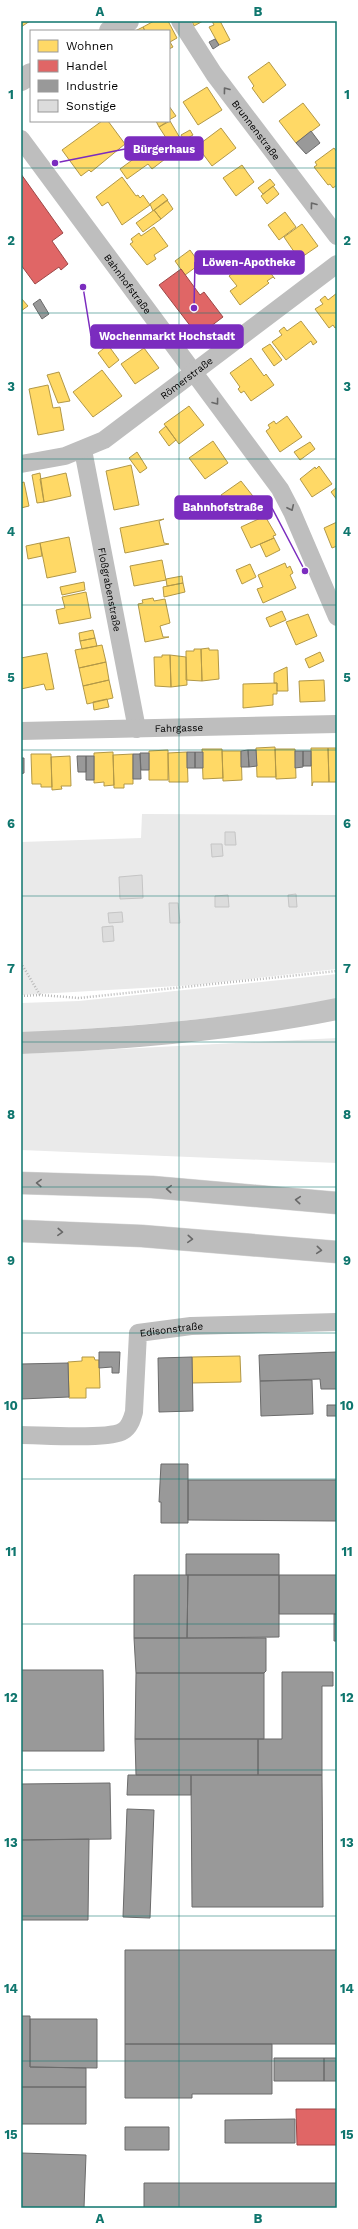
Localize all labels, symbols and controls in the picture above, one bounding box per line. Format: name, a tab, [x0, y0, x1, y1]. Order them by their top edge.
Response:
text: A	[96, 4, 105, 19]
text: B	[254, 4, 263, 19]
legend	[30, 30, 170, 122]
text: Wohnen	[66, 39, 114, 53]
text: Handel	[66, 59, 107, 73]
text: Industrie	[66, 79, 118, 93]
text: 1	[8, 87, 14, 102]
text: 1	[344, 87, 350, 102]
one-way arrow	[224, 88, 231, 95]
street label: Brunnenstraße	[230, 98, 283, 162]
text: Sonstige	[66, 99, 116, 113]
callout: Bürgerhaus	[125, 137, 203, 160]
text: Bürgerhaus	[133, 143, 195, 156]
one-way arrow	[311, 203, 318, 210]
text: 2	[7, 233, 15, 248]
text: 2	[343, 233, 351, 248]
callout: Löwen-Apotheke	[195, 251, 304, 274]
street label: Bahnhofstraße	[102, 252, 154, 316]
text: Löwen-Apotheke	[202, 256, 296, 269]
callout: Wochenmarkt Hochstadt	[91, 325, 243, 348]
text: Wochenmarkt Hochstadt	[99, 330, 235, 343]
street label: Römerstraße	[158, 354, 215, 401]
text: 3	[7, 379, 15, 394]
text: 3	[343, 379, 351, 394]
one-way arrow	[211, 398, 218, 405]
callout: Bahnhofstraße	[175, 496, 272, 519]
text: Bahnhofstraße	[183, 501, 263, 514]
one-way arrow	[286, 504, 294, 512]
text: 4	[7, 524, 16, 539]
text: 4	[343, 524, 352, 539]
street label: Floßgrabenstraße	[96, 546, 124, 633]
text: 5	[7, 670, 15, 685]
text: 5	[343, 670, 351, 685]
street label: Fahrgasse	[155, 721, 204, 734]
text: 6	[7, 816, 15, 831]
text: 6	[343, 816, 351, 831]
text: 7	[7, 961, 15, 976]
text: 7	[343, 961, 351, 976]
text: 8	[7, 1107, 15, 1122]
text: 8	[343, 1107, 351, 1122]
one-way arrow	[36, 1179, 42, 1187]
one-way arrow	[166, 1184, 172, 1193]
one-way arrow	[295, 1195, 301, 1204]
one-way arrow	[57, 1228, 63, 1237]
one-way arrow	[187, 1235, 193, 1244]
one-way arrow	[316, 1246, 322, 1255]
text: 9	[7, 1253, 15, 1268]
text: 9	[343, 1253, 351, 1268]
street label: Edisonstraße	[139, 1320, 203, 1338]
text: 10	[4, 1398, 18, 1413]
text: 10	[340, 1398, 354, 1413]
text: 11	[5, 1544, 17, 1559]
text: 11	[341, 1544, 353, 1559]
text: 12	[4, 1690, 18, 1705]
text: 12	[340, 1690, 354, 1705]
text: 13	[4, 1835, 18, 1850]
text: 13	[340, 1835, 354, 1850]
text: 14	[4, 1981, 19, 1996]
text: 14	[340, 1981, 355, 1996]
text: 15	[4, 2127, 18, 2142]
text: 15	[340, 2127, 354, 2142]
text: A	[96, 2211, 105, 2226]
text: B	[254, 2211, 263, 2226]

